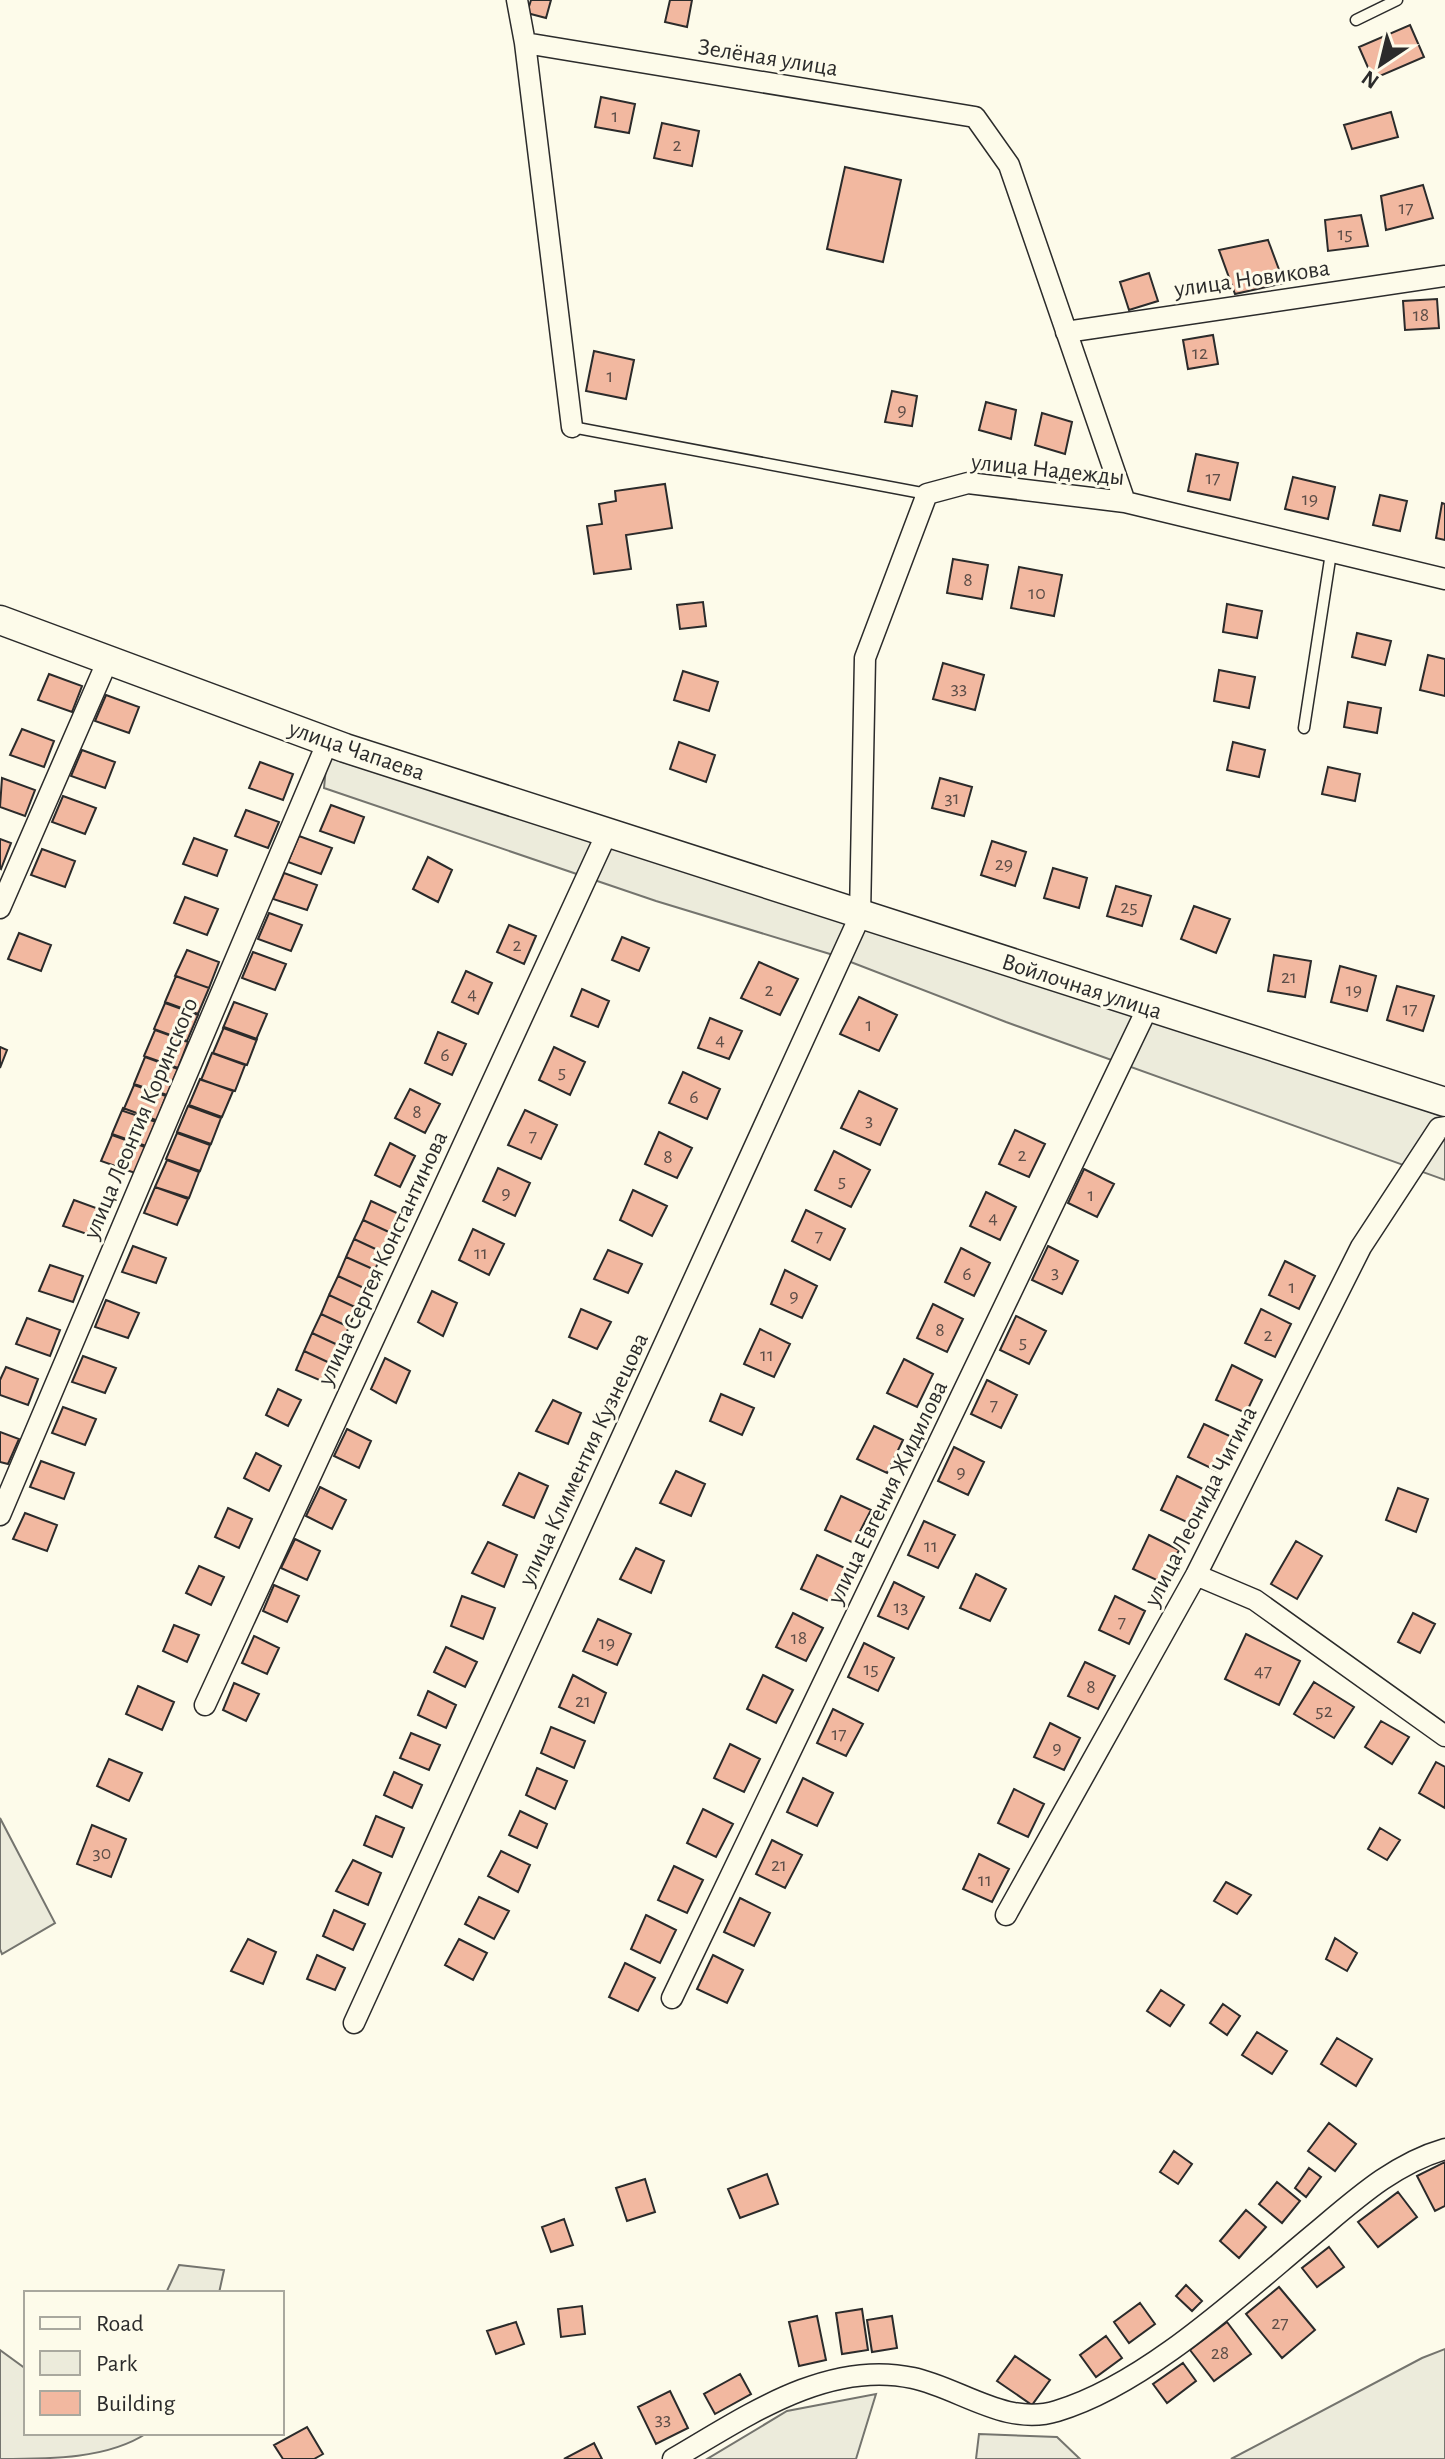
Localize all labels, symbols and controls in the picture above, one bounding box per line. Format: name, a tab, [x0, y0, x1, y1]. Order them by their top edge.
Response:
north arrow	[1341, 24, 1421, 104]
street label: Зелёная улица	[696, 35, 840, 81]
text: N	[1358, 66, 1383, 93]
house number: 1	[612, 106, 618, 126]
house number: 2	[672, 135, 682, 155]
house number: 17	[1398, 198, 1414, 218]
house number: 15	[1337, 224, 1353, 244]
street label: улица Новикова	[1172, 256, 1331, 302]
house number: 18	[1413, 305, 1429, 325]
house number: 12	[1192, 343, 1208, 363]
house number: 1	[607, 366, 613, 386]
house number: 9	[897, 400, 907, 420]
street label: улица Надежды	[969, 450, 1126, 490]
house number: 17	[1205, 468, 1221, 488]
house number: 19	[1302, 489, 1318, 509]
house number: 8	[963, 570, 973, 590]
house number: 10	[1028, 583, 1046, 603]
house number: 33	[951, 678, 967, 698]
street label: улица Чапаева	[285, 716, 428, 785]
house number: 31	[944, 788, 960, 808]
house number: 29	[995, 854, 1013, 874]
house number: 25	[1120, 897, 1138, 917]
house number: 2	[512, 935, 522, 955]
street label: Войлочная улица	[999, 950, 1165, 1024]
house number: 21	[1281, 967, 1297, 987]
house number: 2	[764, 980, 774, 1000]
house number: 19	[1346, 980, 1362, 1000]
house number: 4	[467, 984, 477, 1004]
street label: улица Леонтия Коринского	[79, 994, 203, 1243]
house number: 17	[1402, 999, 1418, 1019]
house number: 1	[866, 1015, 872, 1035]
house number: 4	[715, 1030, 725, 1050]
house number: 6	[440, 1045, 450, 1065]
house number: 5	[558, 1062, 566, 1082]
house number: 6	[689, 1087, 699, 1107]
house number: 8	[412, 1102, 422, 1122]
house number: 3	[865, 1110, 873, 1130]
house number: 7	[529, 1126, 537, 1146]
street label: улица Сергея Константинова	[313, 1128, 452, 1390]
house number: 2	[1017, 1145, 1027, 1165]
house number: 8	[663, 1147, 673, 1167]
house number: 5	[838, 1171, 846, 1191]
house number: 9	[501, 1183, 511, 1203]
house number: 1	[1088, 1185, 1094, 1205]
house number: 4	[988, 1208, 998, 1228]
house number: 7	[815, 1226, 823, 1246]
house number: 11	[474, 1243, 488, 1263]
house number: 3	[1051, 1262, 1059, 1282]
house number: 6	[962, 1264, 972, 1284]
house number: 1	[1289, 1277, 1295, 1297]
house number: 9	[789, 1286, 799, 1306]
house number: 8	[935, 1320, 945, 1340]
house number: 2	[1263, 1325, 1273, 1345]
street label: улица Климентия Кузнецова	[514, 1329, 653, 1591]
house number: 5	[1019, 1332, 1027, 1352]
house number: 11	[760, 1345, 774, 1365]
street label: улица Евгения Жидилова	[823, 1377, 952, 1609]
house number: 7	[990, 1395, 998, 1415]
street label: улица Леонида Чигина	[1140, 1403, 1262, 1611]
house number: 9	[956, 1462, 966, 1482]
house number: 11	[924, 1536, 938, 1556]
house number: 13	[893, 1597, 909, 1617]
house number: 7	[1118, 1612, 1126, 1632]
house number: 18	[791, 1628, 807, 1648]
house number: 19	[599, 1633, 615, 1653]
house number: 15	[863, 1659, 879, 1679]
house number: 47	[1254, 1661, 1272, 1681]
house number: 8	[1086, 1677, 1096, 1697]
house number: 21	[575, 1691, 591, 1711]
house number: 52	[1315, 1701, 1333, 1721]
house number: 17	[831, 1724, 847, 1744]
house number: 9	[1052, 1738, 1062, 1758]
house number: 30	[93, 1843, 111, 1863]
house number: 21	[771, 1855, 787, 1875]
house number: 11	[978, 1870, 992, 1890]
legend	[24, 2291, 284, 2435]
text: Road	[96, 2312, 144, 2336]
house number: 27	[1271, 2313, 1289, 2333]
house number: 28	[1211, 2343, 1229, 2363]
text: Park	[96, 2352, 137, 2376]
text: Building	[96, 2392, 175, 2416]
house number: 33	[655, 2409, 671, 2429]

